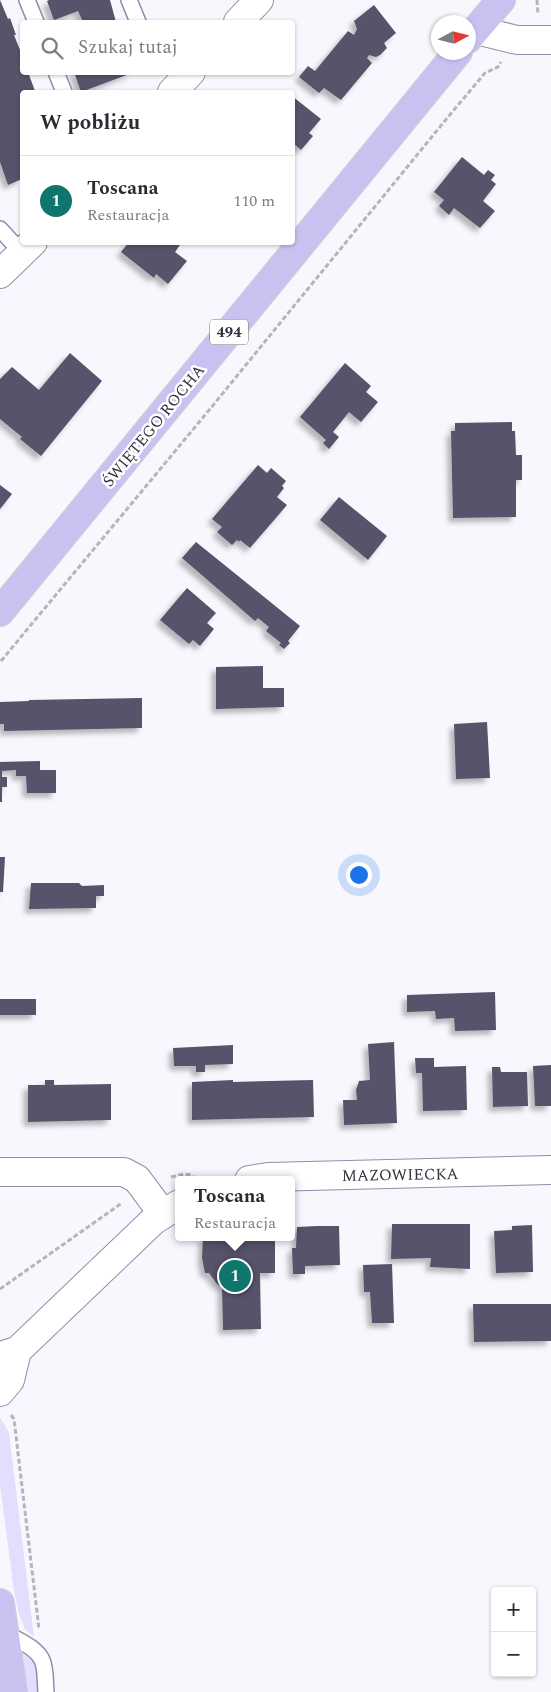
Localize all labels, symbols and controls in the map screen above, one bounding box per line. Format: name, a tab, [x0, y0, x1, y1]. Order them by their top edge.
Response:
north arrow	[431, 15, 476, 60]
search box	[20, 20, 295, 75]
text: Szukaj tutaj	[78, 33, 178, 62]
icon: search	[38, 34, 66, 62]
text: W pobliżu	[40, 107, 140, 139]
text: Toscana	[87, 174, 158, 203]
text: 1	[52, 189, 60, 213]
text: 110 m	[233, 189, 275, 213]
text: Restauracja	[87, 203, 169, 227]
road number: 494	[210, 320, 248, 344]
street label: ŚWIĘTEGO ROCHA	[97, 359, 211, 492]
your location	[346, 862, 372, 888]
street label: MAZOWIECKA	[341, 1162, 459, 1188]
popup	[175, 1176, 295, 1241]
text: Toscana	[194, 1182, 265, 1211]
text: Restauracja	[194, 1211, 276, 1235]
pin: 1	[219, 1257, 251, 1295]
map controls	[491, 1587, 536, 1677]
button: +	[491, 1587, 536, 1632]
button: −	[491, 1632, 536, 1677]

